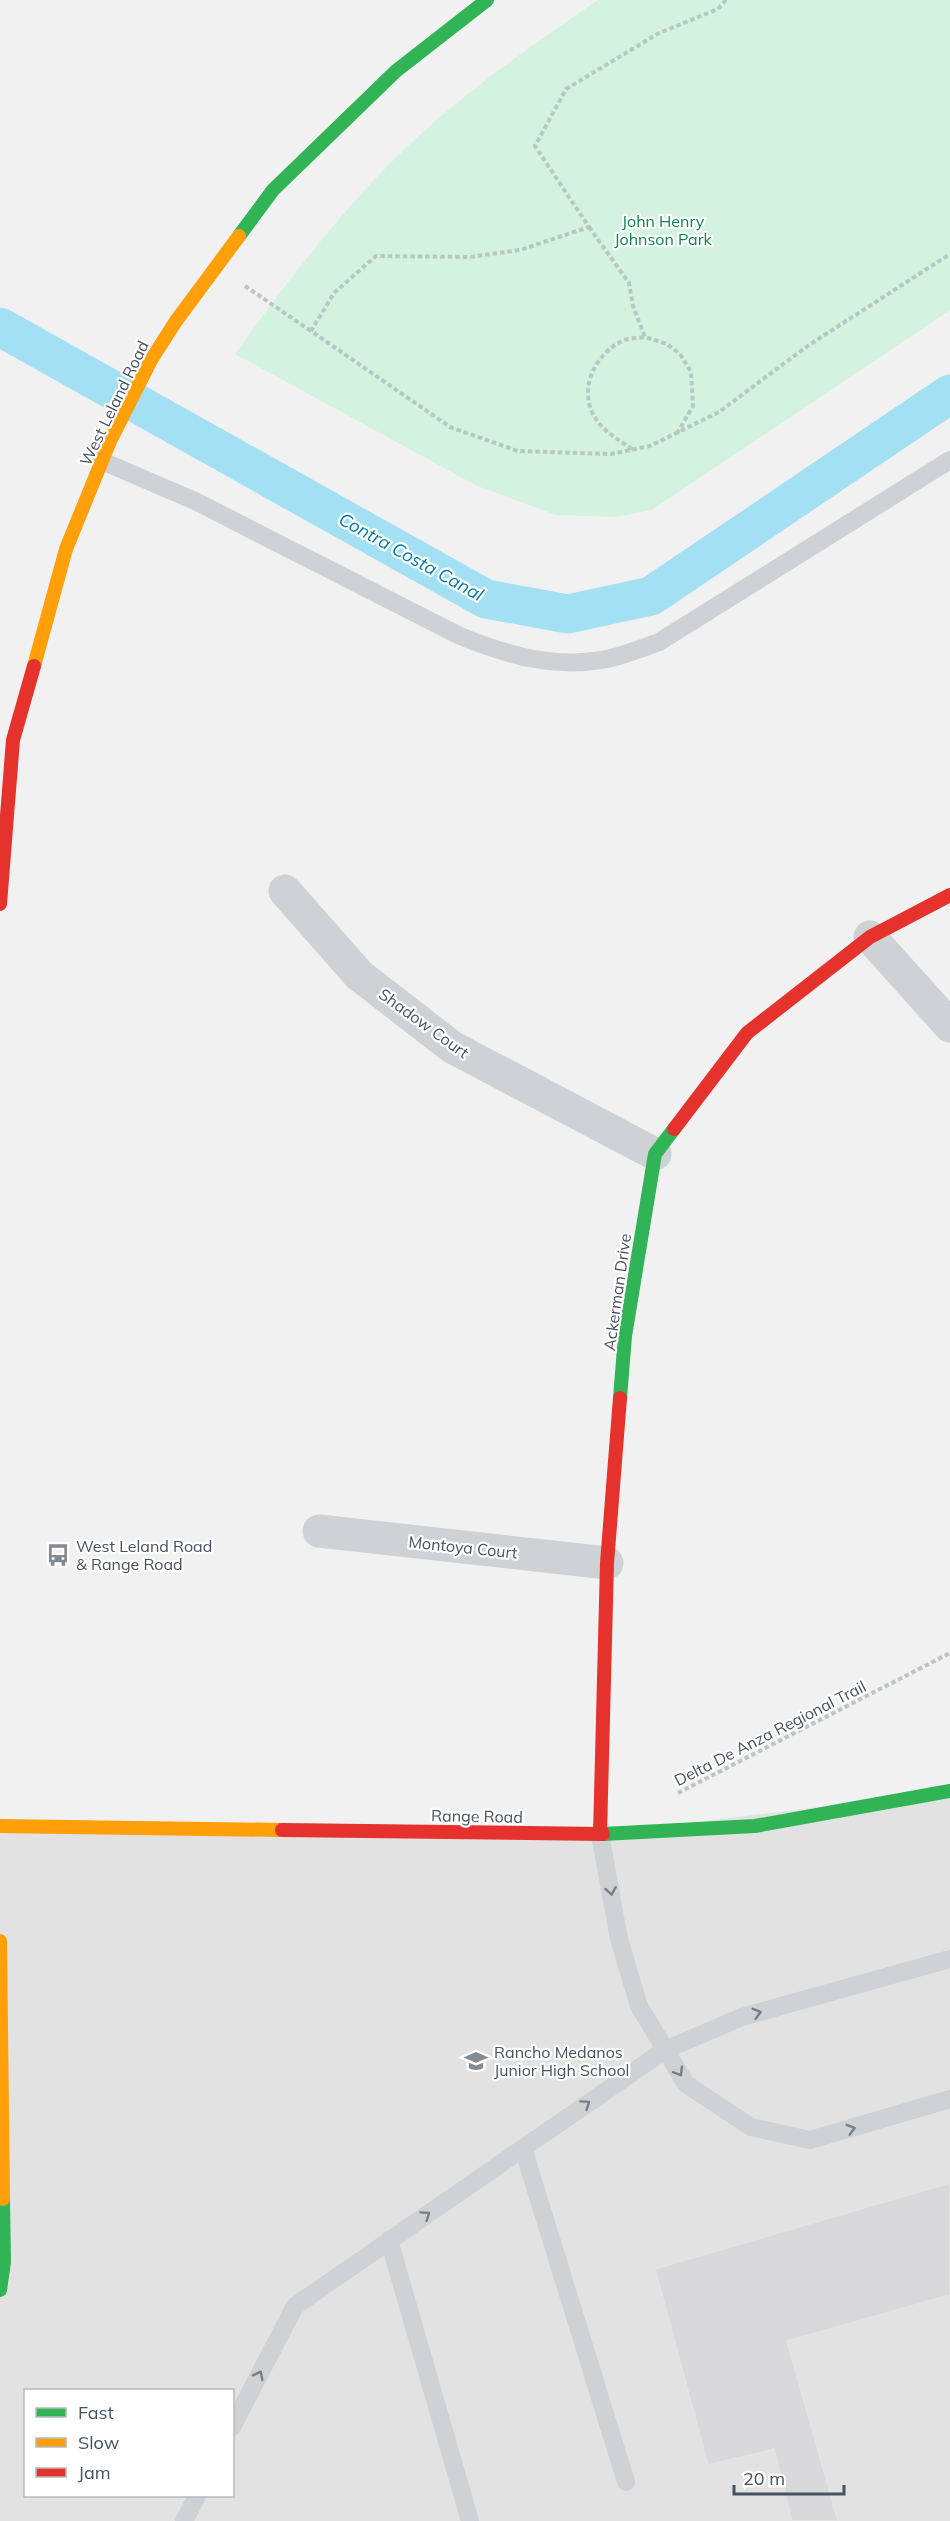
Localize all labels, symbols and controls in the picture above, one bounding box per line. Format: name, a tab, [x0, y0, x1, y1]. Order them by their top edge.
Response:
park label: John Henry Johnson Park	[614, 211, 712, 249]
street label: West Leland Road	[75, 337, 153, 469]
water label: Contra Costa Canal	[335, 507, 488, 606]
street label: Shadow Court	[375, 984, 473, 1063]
street label: Ackerman Drive	[599, 1232, 635, 1352]
street label: Montoya Court	[408, 1531, 519, 1563]
place label: West Leland Road & Range Road	[76, 1536, 212, 1574]
bus stop icon: West Leland Road & Range Road	[45, 1542, 71, 1568]
street label: Delta De Anza Regional Trail	[671, 1676, 869, 1790]
street label: Range Road	[431, 1805, 523, 1827]
one-way arrow	[604, 1887, 616, 1896]
one-way arrow	[751, 2008, 762, 2020]
place label: Rancho Medanos Junior High School	[494, 2042, 629, 2080]
school or university icon: Rancho Medanos Junior High School	[463, 2048, 489, 2074]
one-way arrow	[671, 2066, 683, 2076]
one-way arrow	[580, 2100, 591, 2111]
one-way arrow	[845, 2124, 856, 2136]
one-way arrow	[419, 2211, 430, 2222]
one-way arrow	[252, 2370, 264, 2381]
legend	[24, 2389, 234, 2497]
text: Fast	[78, 2401, 114, 2424]
text: Slow	[78, 2431, 120, 2454]
scale bar	[734, 2458, 844, 2496]
text: Jam	[78, 2461, 111, 2484]
text: 20 m	[743, 2467, 785, 2490]

